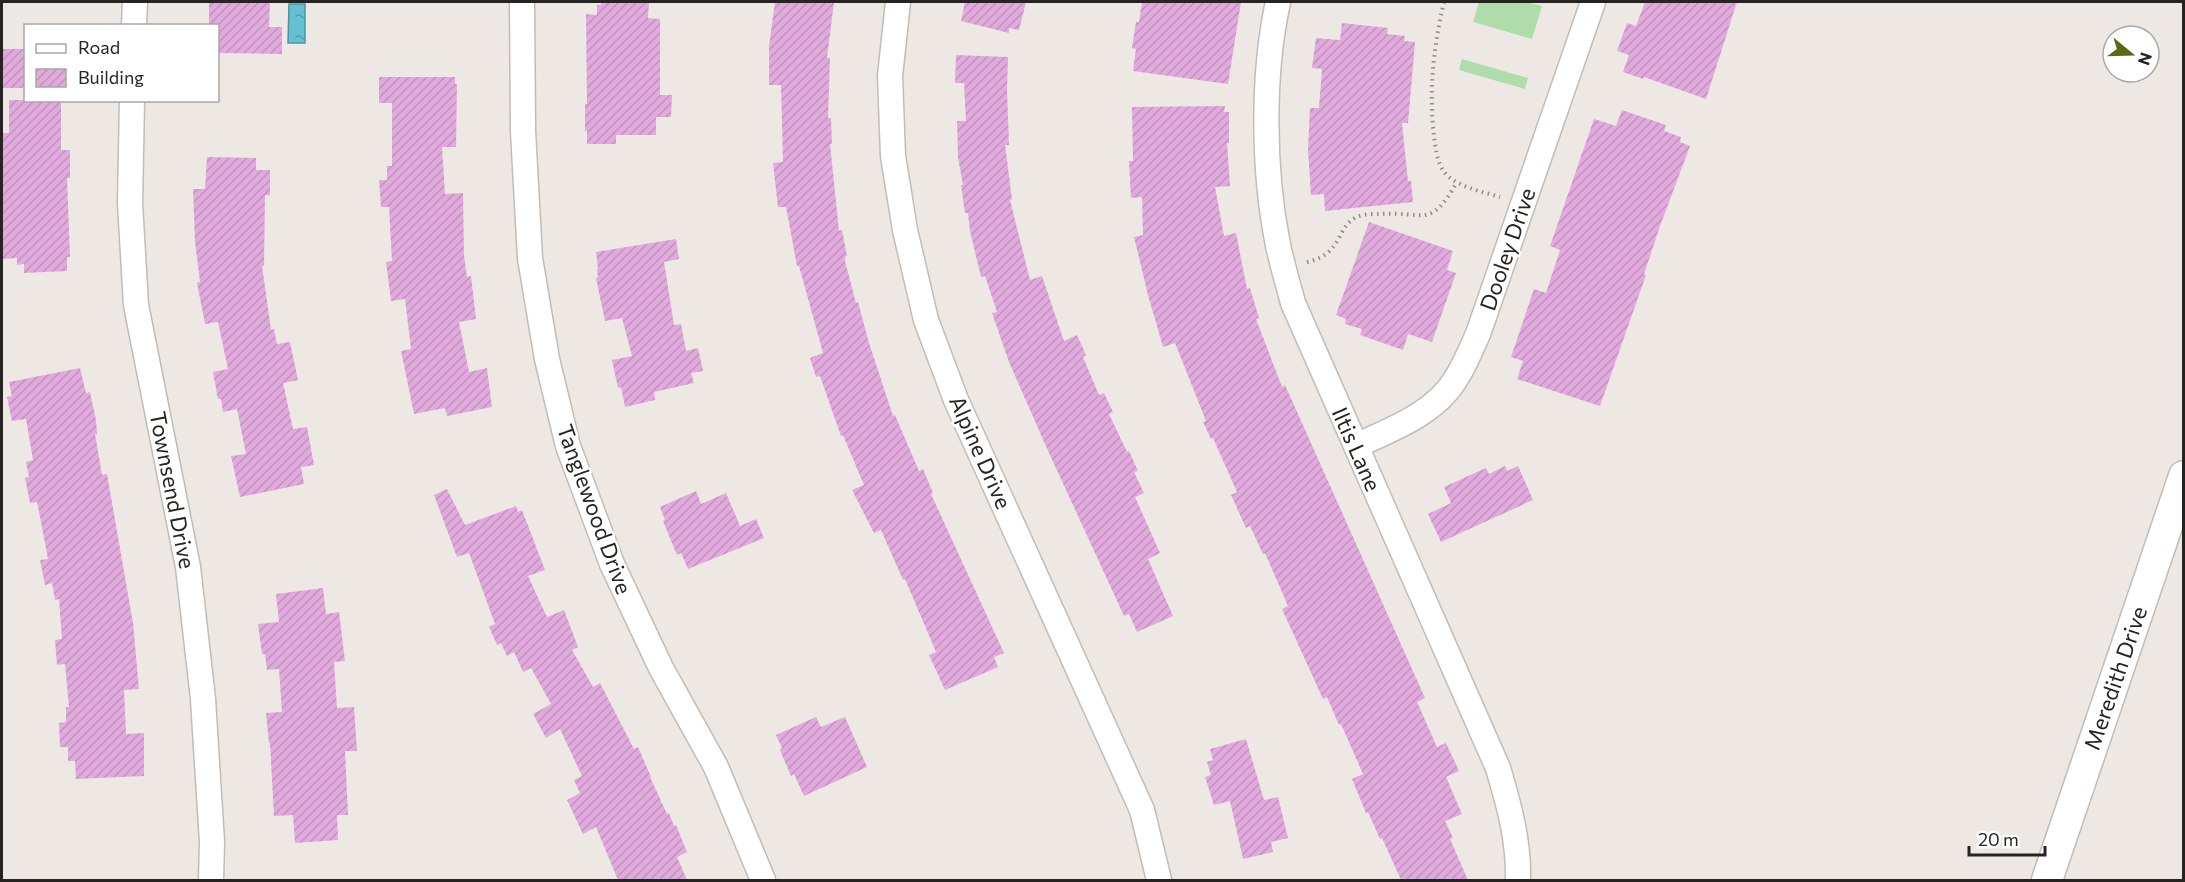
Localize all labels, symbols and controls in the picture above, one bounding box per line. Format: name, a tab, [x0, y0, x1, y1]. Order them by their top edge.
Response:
legend	[24, 24, 219, 102]
north arrow	[2101, 24, 2161, 84]
text: Road	[78, 36, 120, 58]
text: N	[2135, 50, 2157, 68]
text: Building	[78, 66, 144, 88]
street label: Dooley Drive	[1473, 184, 1541, 314]
street label: Alpine Drive	[944, 391, 1018, 513]
street label: Iltis Lane	[1327, 403, 1387, 495]
street label: Townsend Drive	[145, 409, 201, 571]
street label: Tanglewood Drive	[552, 420, 638, 598]
street label: Meredith Drive	[2078, 603, 2152, 753]
scale bar	[1969, 819, 2046, 857]
text: 20 m	[1978, 828, 2019, 850]

